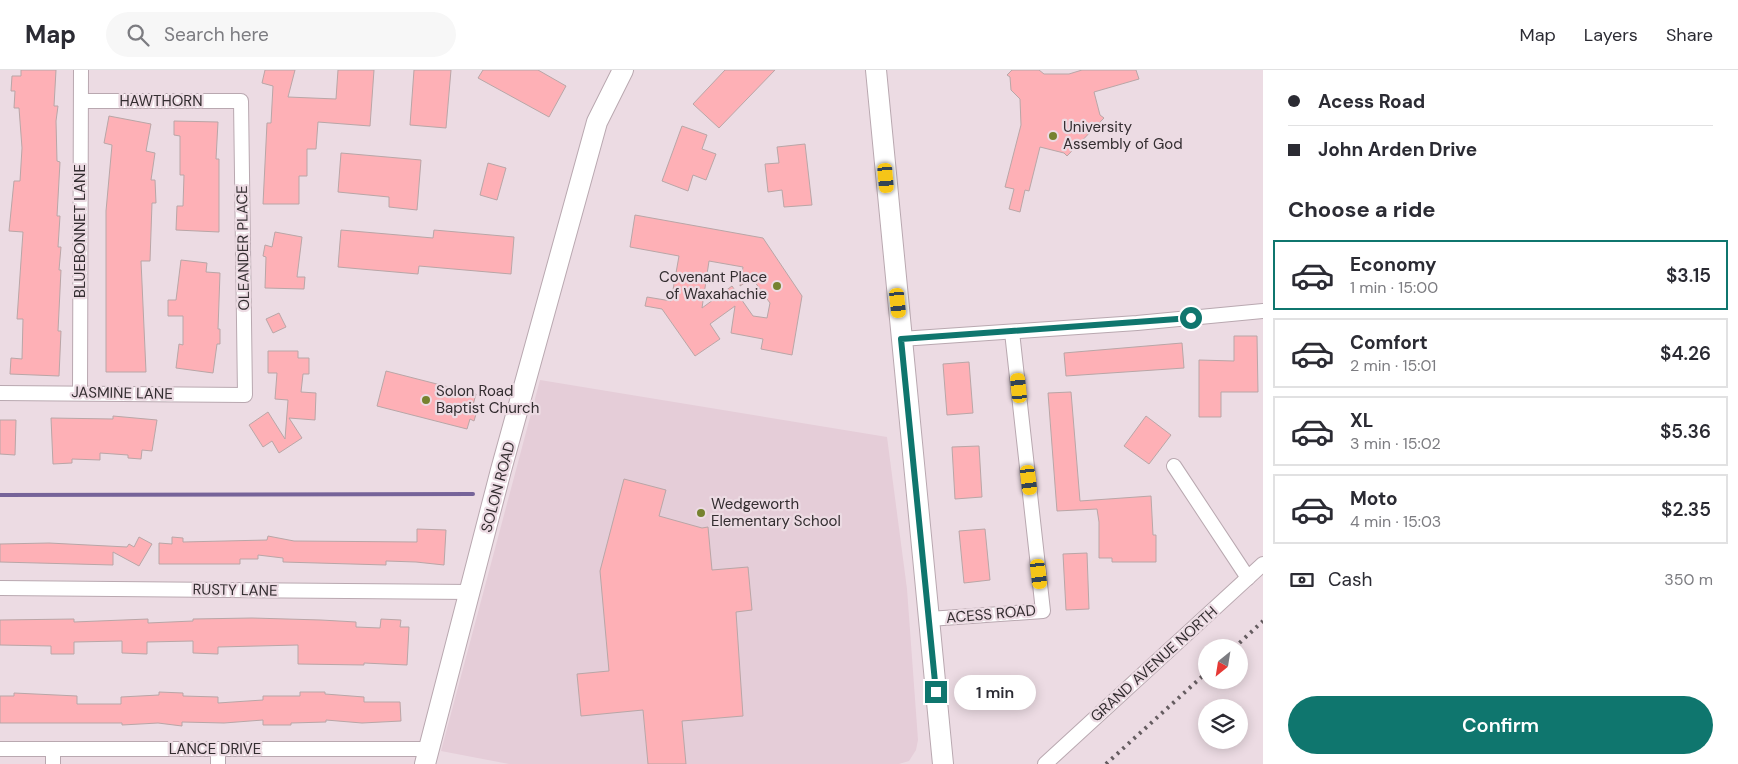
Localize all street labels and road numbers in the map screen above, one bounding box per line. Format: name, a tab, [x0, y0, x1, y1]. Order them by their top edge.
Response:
street label: HAWTHORN	[119, 91, 203, 111]
street label: BLUEBONNET LANE	[70, 164, 90, 298]
street label: OLEANDER PLACE	[232, 185, 254, 311]
street label: JASMINE LANE	[71, 382, 173, 404]
street label: SOLON ROAD	[476, 439, 520, 535]
street label: RUSTY LANE	[192, 579, 278, 601]
street label: ACESS ROAD	[945, 600, 1037, 628]
street label: GRAND AVENUE NORTH	[1086, 602, 1222, 726]
street label: LANCE DRIVE	[169, 739, 261, 759]

